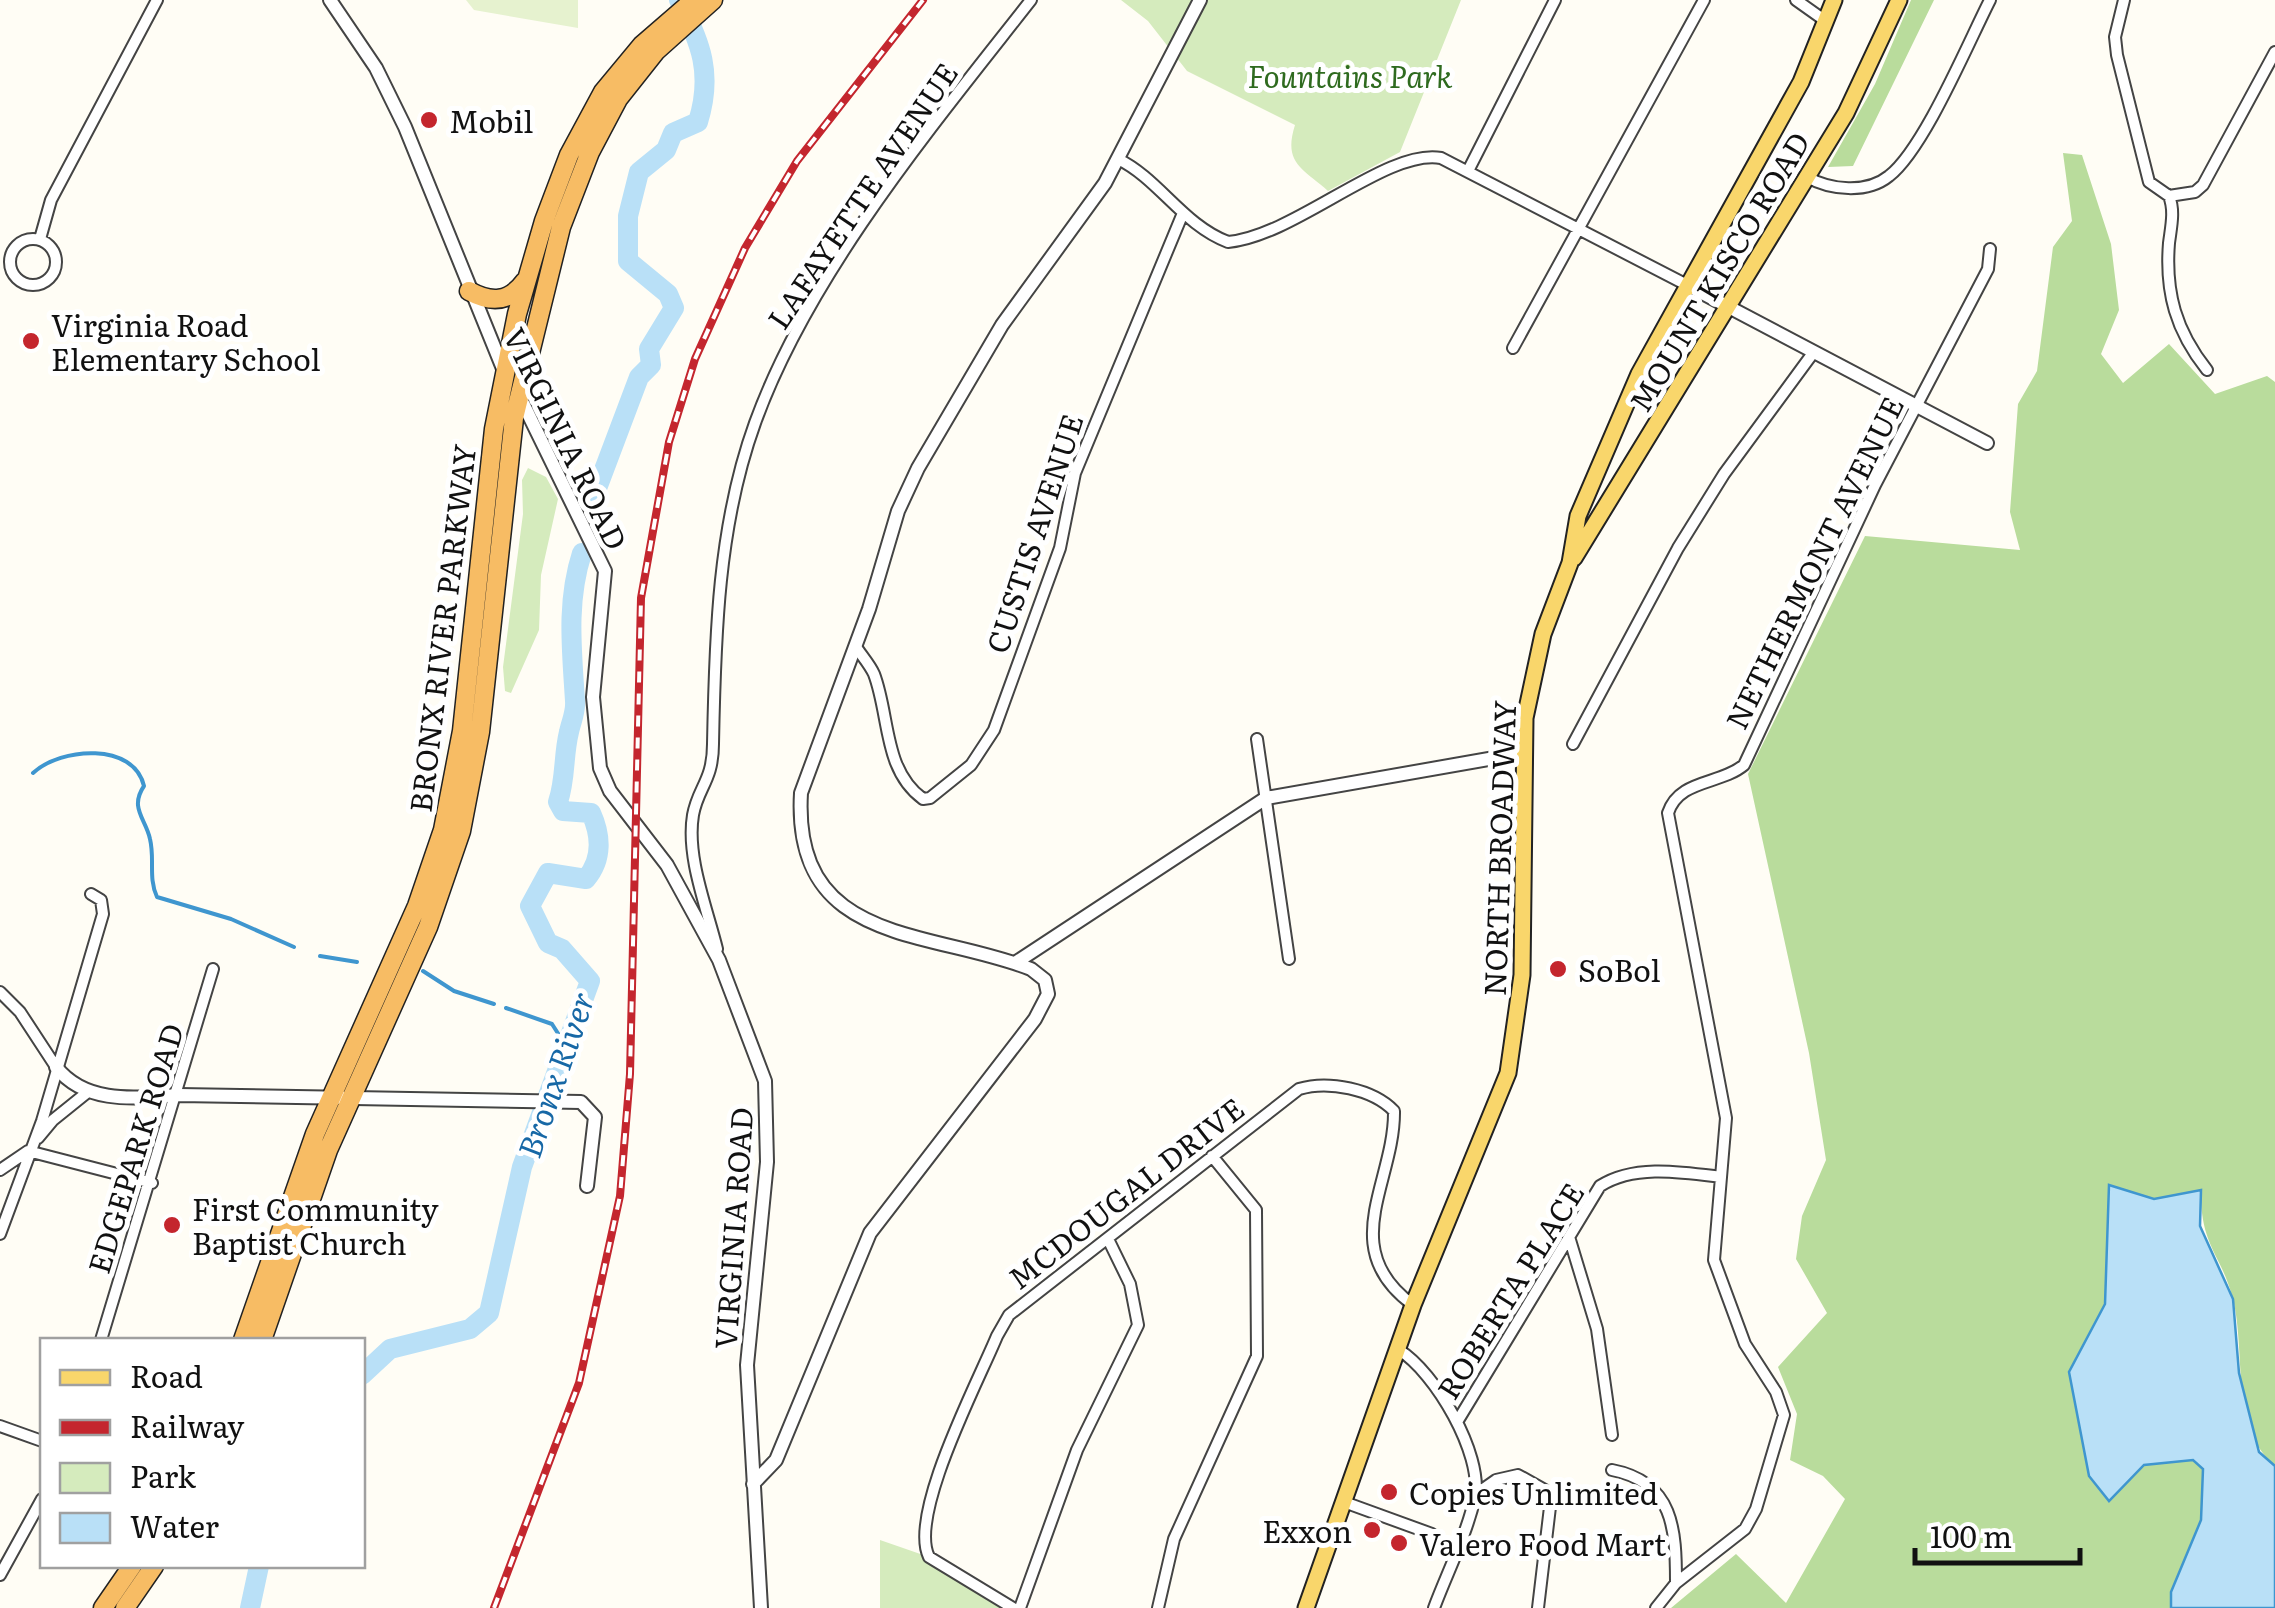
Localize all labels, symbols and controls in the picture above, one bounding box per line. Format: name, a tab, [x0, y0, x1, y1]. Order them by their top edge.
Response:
street label: LAFAYETTE AVENUE	[755, 53, 967, 337]
park label: Fountains Park	[1247, 53, 1453, 97]
place label: Mobil	[449, 98, 533, 142]
marker: Mobil	[418, 109, 440, 131]
street label: MOUNT KISCO ROAD	[1617, 123, 1819, 419]
place label: Virginia Road Elementary School	[51, 302, 320, 380]
street label: VIRGINIA ROAD	[494, 319, 640, 557]
marker: Virginia Road Elementary School	[20, 330, 42, 352]
street label: NETHERMONT AVENUE	[1713, 388, 1913, 736]
street label: CUSTIS AVENUE	[974, 408, 1092, 658]
street label: BRONX RIVER PARKWAY	[397, 441, 485, 815]
street label: NORTH BROADWAY	[1471, 699, 1525, 997]
place label: SoBol	[1578, 947, 1661, 991]
marker: SoBol	[1547, 958, 1569, 980]
water label: Bronx River	[503, 985, 605, 1163]
street label: EDGEPARK ROAD	[75, 1018, 193, 1278]
street label: MCDOUGAL DRIVE	[998, 1086, 1252, 1298]
street label: VIRGINIA ROAD	[702, 1106, 762, 1350]
street label: ROBERTA PLACE	[1425, 1173, 1593, 1407]
place label: First Community Baptist Church	[192, 1186, 439, 1264]
marker: First Community Baptist Church	[161, 1214, 183, 1236]
legend	[40, 1338, 365, 1568]
text: Road	[130, 1353, 203, 1397]
text: Railway	[130, 1403, 245, 1447]
text: Park	[130, 1453, 197, 1497]
place label: Copies Unlimited	[1409, 1470, 1658, 1514]
marker: Copies Unlimited	[1378, 1481, 1400, 1503]
text: Water	[130, 1503, 219, 1547]
scale bar	[1915, 1503, 2080, 1565]
place label: Exxon	[1262, 1508, 1352, 1552]
text: 100 m	[1930, 1513, 2012, 1557]
marker: Exxon	[1361, 1519, 1383, 1541]
place label: Valero Food Mart	[1419, 1521, 1666, 1565]
marker: Valero Food Mart	[1388, 1532, 1410, 1554]

